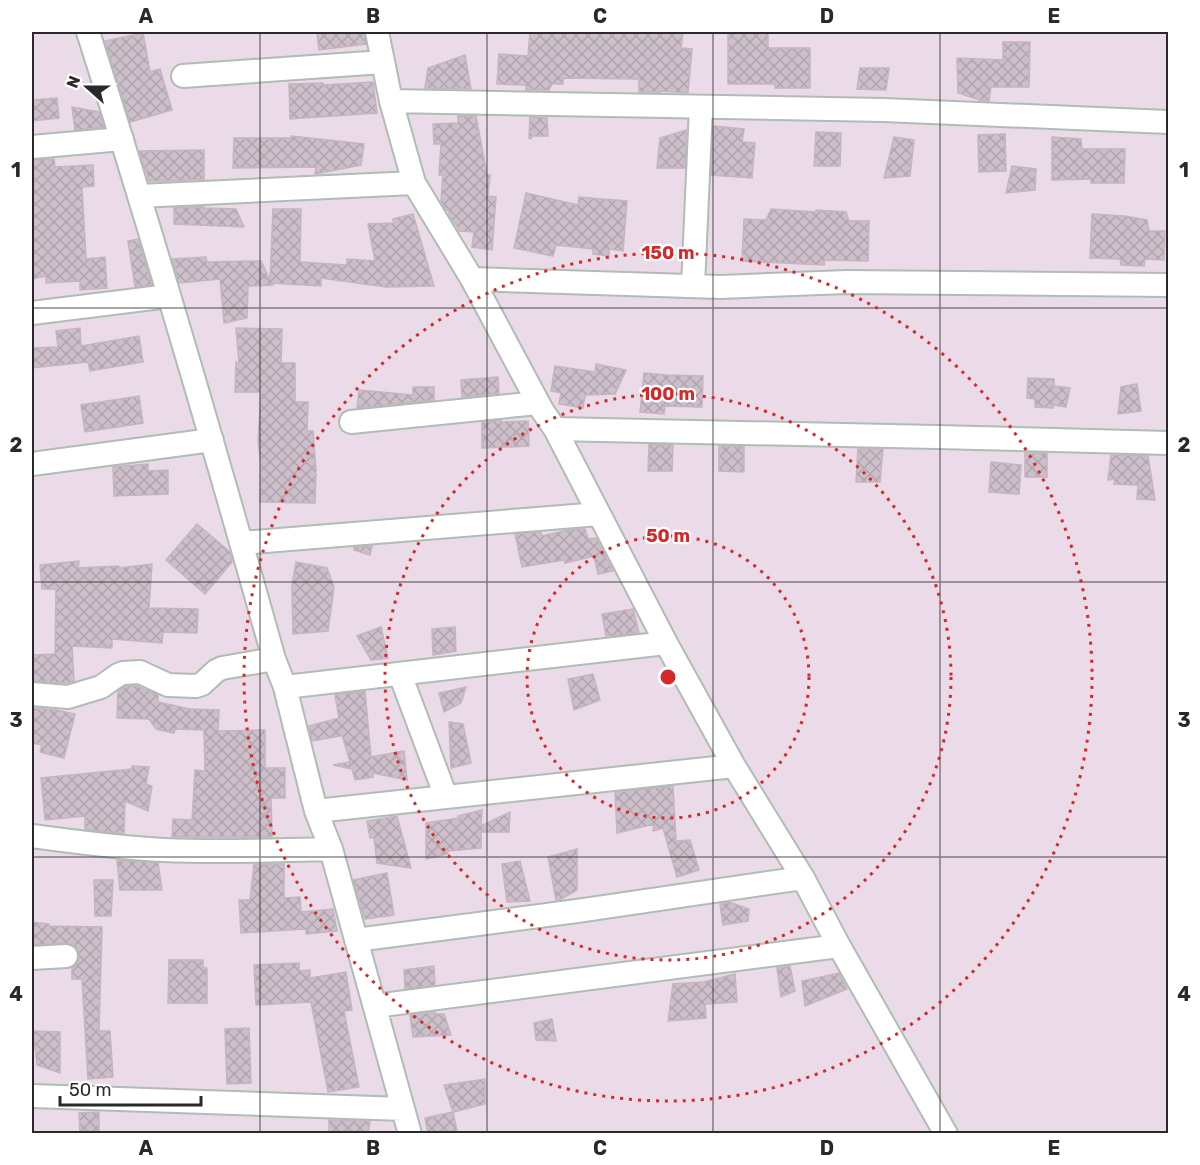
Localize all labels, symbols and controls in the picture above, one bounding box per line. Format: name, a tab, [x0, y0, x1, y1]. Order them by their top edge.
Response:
text: A	[139, 4, 154, 28]
text: B	[366, 4, 380, 28]
text: C	[593, 4, 607, 28]
text: D	[820, 4, 834, 28]
text: E	[1048, 4, 1060, 28]
north arrow	[57, 57, 117, 117]
text: N	[63, 73, 84, 91]
text: 1	[11, 158, 21, 182]
text: 1	[1179, 158, 1189, 182]
text: 150 m	[641, 242, 695, 264]
text: 100 m	[641, 383, 695, 405]
text: 2	[10, 433, 23, 457]
text: 2	[1178, 433, 1191, 457]
text: 50 m	[646, 525, 690, 547]
centre of rings	[658, 667, 678, 687]
text: 3	[9, 708, 23, 732]
text: 3	[1177, 708, 1191, 732]
text: 4	[9, 982, 23, 1006]
text: 4	[1177, 982, 1191, 1006]
scale bar	[60, 1069, 201, 1107]
text: 50 m	[69, 1079, 112, 1101]
text: A	[139, 1136, 154, 1160]
text: B	[366, 1136, 380, 1160]
text: C	[593, 1136, 607, 1160]
text: D	[820, 1136, 834, 1160]
text: E	[1048, 1136, 1060, 1160]

